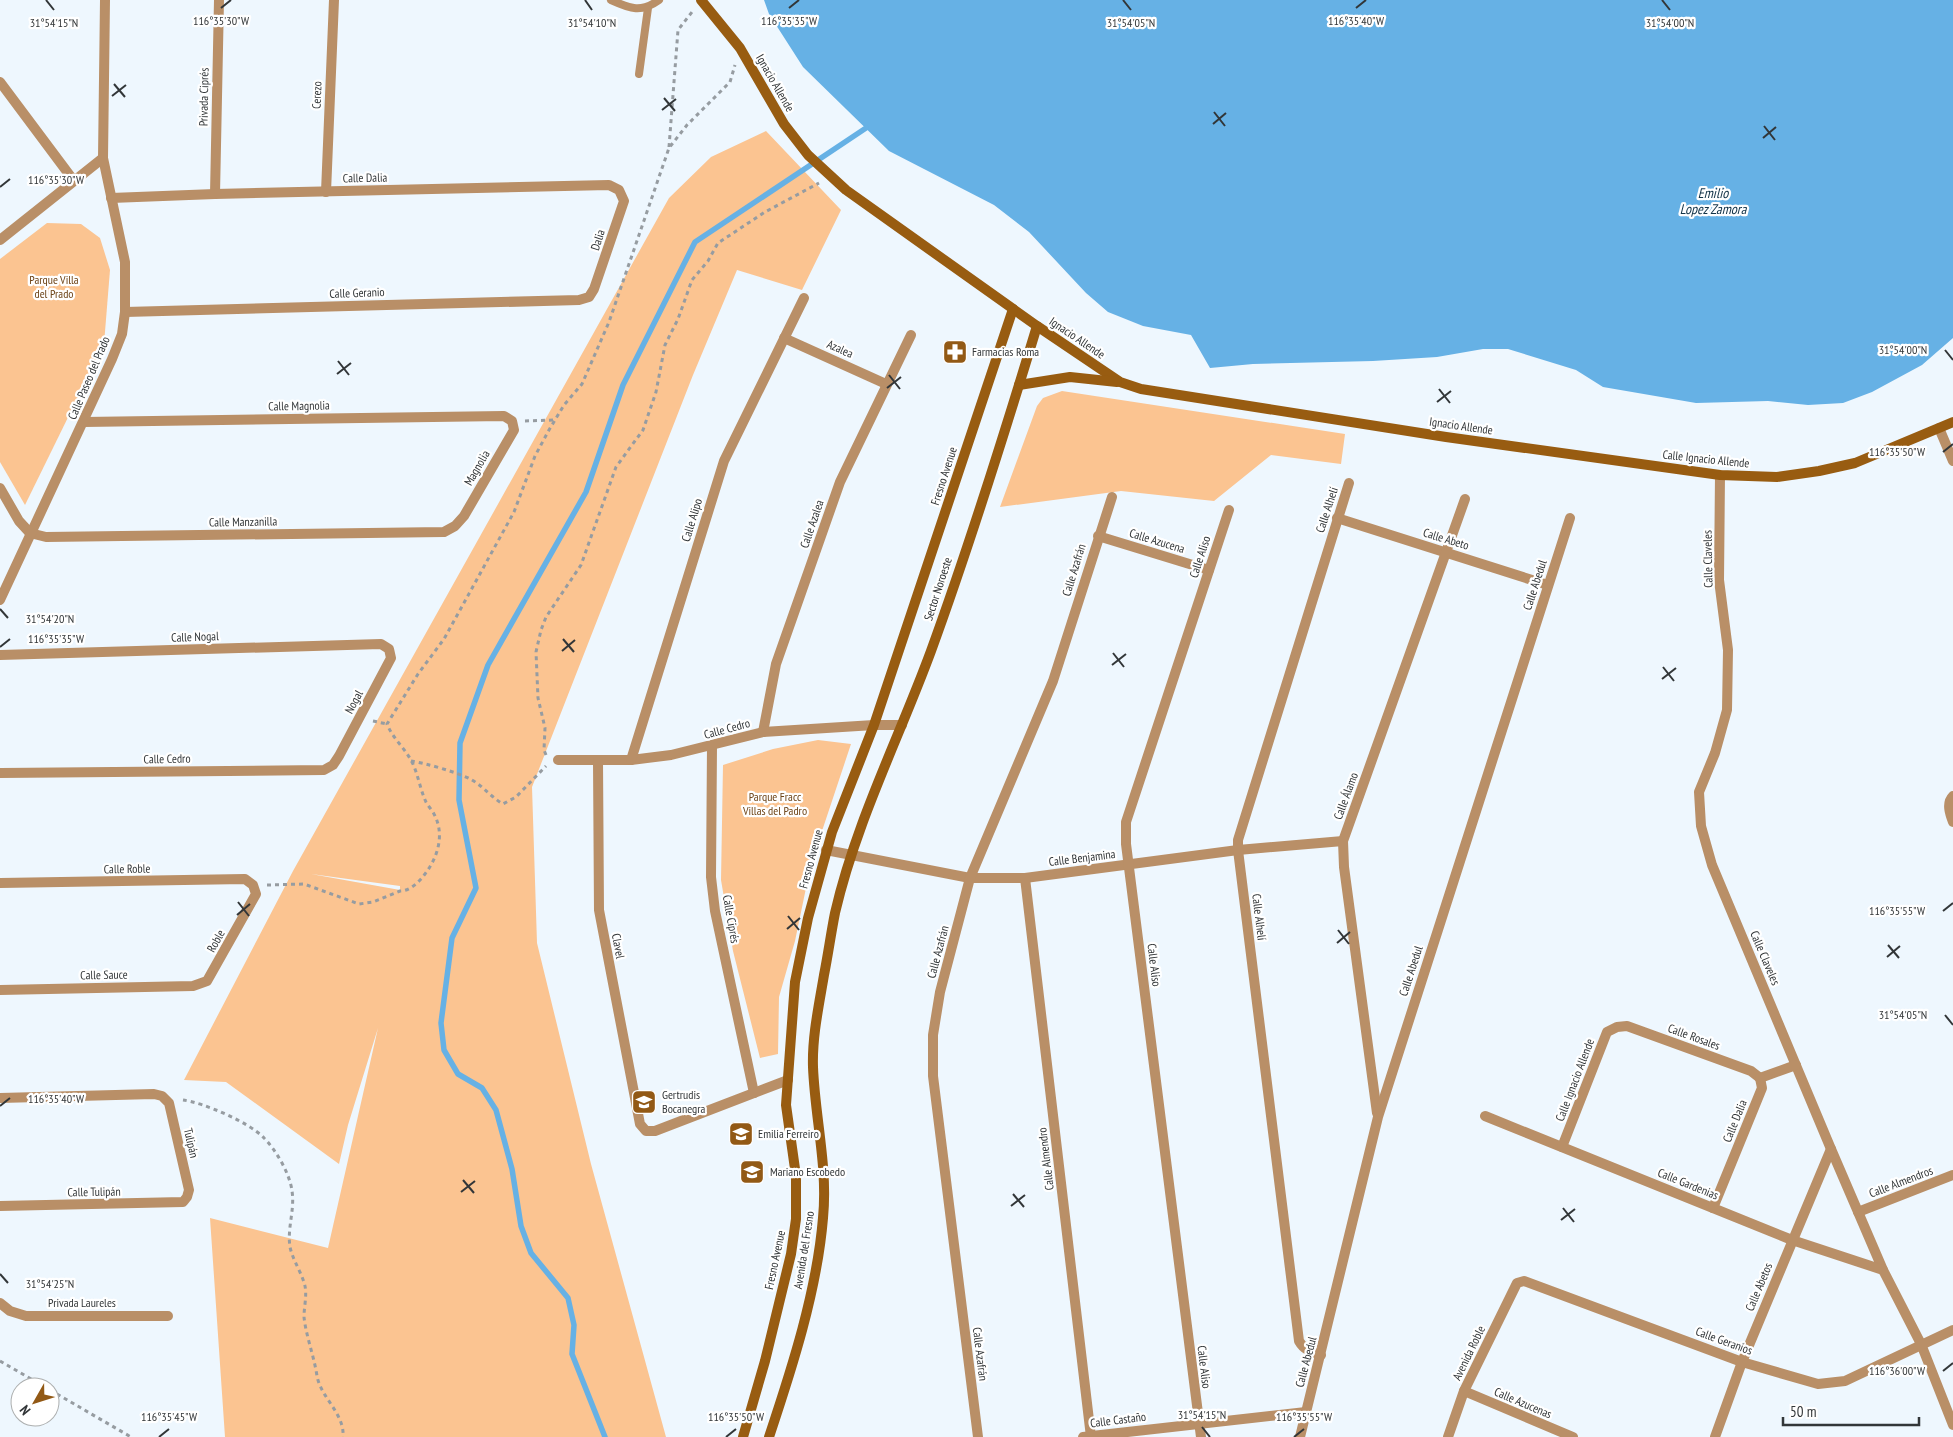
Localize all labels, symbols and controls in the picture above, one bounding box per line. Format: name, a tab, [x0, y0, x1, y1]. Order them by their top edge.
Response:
text: 116°35'30"W	[193, 13, 249, 28]
text: 116°35'35"W	[761, 13, 817, 28]
text: 116°35'40"W	[1328, 13, 1384, 28]
text: 31°54'15"N	[30, 15, 78, 30]
text: 31°54'10"N	[568, 15, 616, 30]
text: 31°54'05"N	[1107, 15, 1155, 30]
text: 31°54'00"N	[1646, 15, 1694, 30]
street label: Ignacio Allende	[753, 51, 798, 114]
street label: Privada Ciprés	[195, 68, 212, 126]
street label: Cerezo	[309, 81, 324, 109]
street label: Calle Dalia	[343, 170, 388, 185]
text: 116°35'30"W	[28, 172, 84, 187]
water label: Emilio Lopez Zamora	[1680, 184, 1748, 218]
street label: Dalia	[587, 227, 608, 252]
park label: Parque Villa del Prado	[29, 272, 79, 301]
street label: Calle Geranio	[329, 284, 385, 301]
street label: Ignacio Allende	[1047, 313, 1108, 362]
street label: Calle Paseo del Prado	[64, 334, 113, 422]
street label: Azalea	[825, 336, 856, 361]
pharmacy icon: Farmacias Roma	[942, 339, 968, 365]
text: 31°54'00"N	[1879, 342, 1927, 357]
place label: Farmacias Roma	[972, 344, 1039, 359]
street label: Calle Magnolia	[268, 397, 330, 414]
street label: Ignacio Allende	[1428, 414, 1494, 437]
text: 116°35'50"W	[1869, 444, 1925, 459]
street label: Fresno Avenue	[927, 445, 960, 507]
street label: Calle Ignacio Allende	[1662, 446, 1750, 471]
street label: Magnolia	[461, 447, 493, 488]
street label: Calle Alhelí	[1312, 485, 1341, 535]
street label: Calle Alipo	[678, 496, 705, 543]
street label: Calle Azalea	[796, 498, 827, 550]
street label: Calle Manzanilla	[209, 513, 277, 530]
street label: Calle Abeto	[1421, 524, 1471, 553]
street label: Calle Azucena	[1128, 525, 1187, 556]
street label: Calle Claveles	[1699, 530, 1716, 588]
street label: Calle Aliso	[1186, 534, 1213, 580]
street label: Calle Azafrán	[1058, 542, 1089, 598]
street label: Sector Noroeste	[920, 555, 955, 622]
street label: Calle Abedul	[1519, 558, 1550, 612]
text: 31°54'20"N	[26, 611, 74, 626]
street label: Calle Nogal	[171, 628, 219, 645]
text: 116°35'35"W	[28, 631, 84, 646]
street label: Nogal	[341, 687, 366, 716]
street label: Calle Cedro	[702, 715, 752, 742]
street label: Calle Cedro	[143, 751, 191, 766]
street label: Calle Álamo	[1330, 770, 1361, 822]
park label: Parque Fracc Villas del Padro	[742, 789, 807, 818]
street label: Fresno Avenue	[795, 828, 826, 890]
street label: Calle Benjamina	[1048, 846, 1116, 869]
street label: Calle Roble	[104, 861, 150, 876]
street label: Calle Alhelí	[1249, 893, 1270, 942]
street label: Calle Ciprés	[720, 894, 743, 944]
text: 116°35'55"W	[1869, 903, 1925, 918]
street label: Calle Azafrán	[923, 924, 952, 980]
street label: Roble	[203, 927, 228, 955]
street label: Calle Claveles	[1747, 928, 1784, 987]
street label: Clavel	[609, 932, 628, 960]
street label: Calle Aliso	[1144, 943, 1165, 987]
street label: Calle Abedul	[1395, 944, 1426, 998]
street label: Calle Sauce	[80, 967, 128, 982]
text: 31°54'05"N	[1879, 1007, 1927, 1022]
street label: Calle Rosales	[1666, 1020, 1722, 1053]
street label: Calle Ignacio Allende	[1552, 1036, 1597, 1123]
place label: Gertrudis Bocanegra	[662, 1087, 706, 1116]
school or university icon: Gertrudis Bocanegra	[631, 1089, 657, 1115]
text: 116°35'40"W	[28, 1091, 84, 1106]
street label: Calle Dalia	[1719, 1097, 1750, 1144]
school or university icon: Emilia Ferreiro	[728, 1121, 754, 1147]
street label: Tulipán	[181, 1126, 202, 1159]
place label: Emilia Ferreiro	[758, 1126, 819, 1141]
street label: Calle Almendro	[1034, 1127, 1057, 1191]
school or university icon: Mariano Escobedo	[739, 1159, 765, 1185]
street label: Calle Almendros	[1867, 1163, 1935, 1201]
place label: Mariano Escobedo	[770, 1164, 845, 1179]
street label: Calle Gardenias	[1656, 1165, 1721, 1202]
street label: Calle Tulipán	[67, 1184, 121, 1199]
street label: Avenida del Fresno	[790, 1210, 817, 1290]
street label: Fresno Avenue	[761, 1229, 788, 1291]
street label: Calle Abetos	[1742, 1260, 1775, 1313]
text: 31°54'25"N	[26, 1276, 74, 1291]
street label: Privada Laureles	[48, 1295, 116, 1310]
street label: Avenida Roble	[1449, 1323, 1488, 1382]
street label: Calle Geranios	[1694, 1323, 1755, 1358]
street label: Calle Azafrán	[970, 1326, 991, 1382]
street label: Calle Abedul	[1292, 1335, 1320, 1389]
street label: Calle Aliso	[1194, 1345, 1215, 1389]
text: 116°36'00"W	[1869, 1363, 1925, 1378]
north arrow	[10, 1377, 60, 1427]
street label: Calle Azucenas	[1492, 1384, 1554, 1421]
scale bar	[1783, 1394, 1919, 1426]
text: N	[16, 1402, 34, 1419]
text: 50 m	[1790, 1402, 1816, 1421]
text: 31°54'15"N	[1178, 1407, 1226, 1422]
text: 116°35'45"W	[141, 1409, 197, 1424]
text: 116°35'50"W	[708, 1409, 764, 1424]
street label: Calle Castaño	[1089, 1409, 1147, 1430]
text: 116°35'55"W	[1276, 1409, 1332, 1424]

